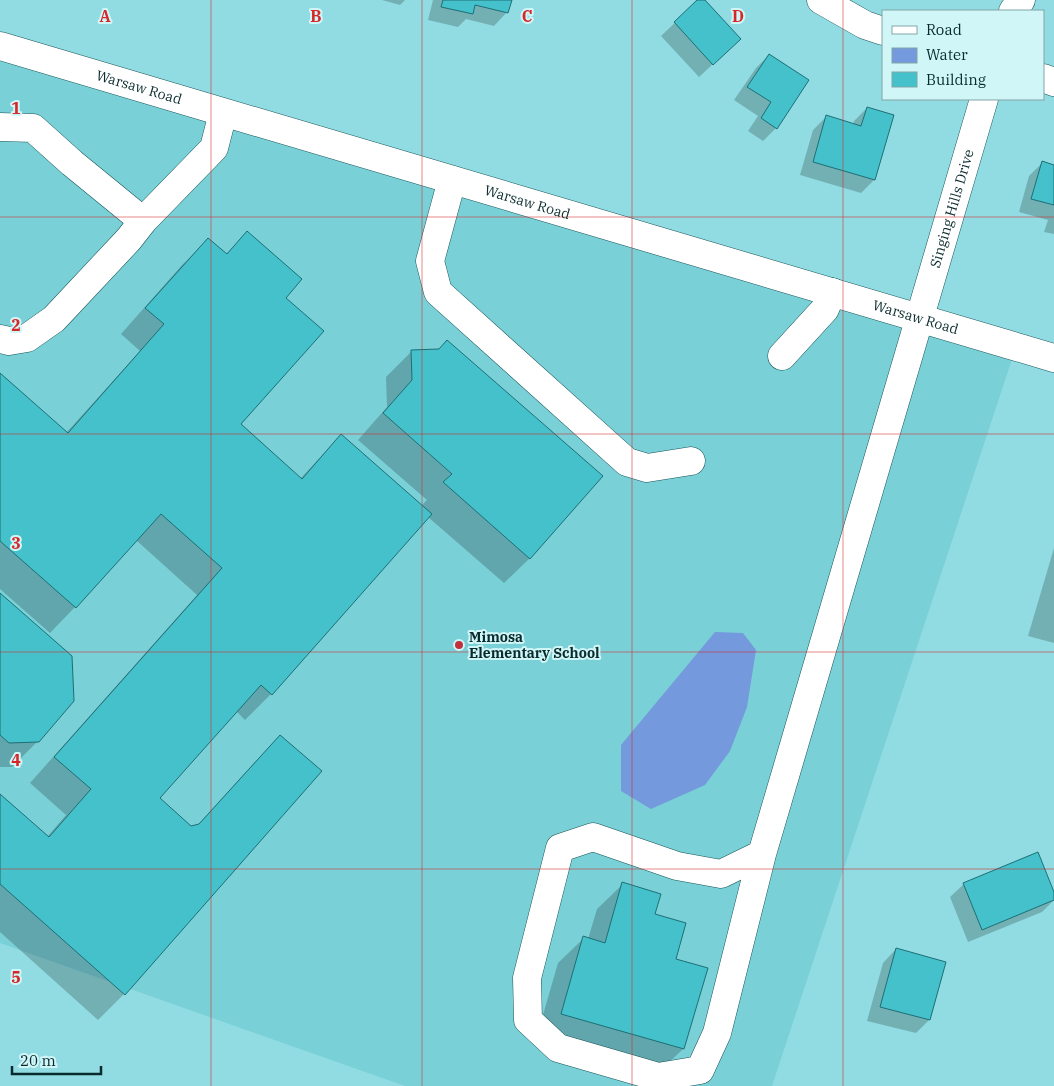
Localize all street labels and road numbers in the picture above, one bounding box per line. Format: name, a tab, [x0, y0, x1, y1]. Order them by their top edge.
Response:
street label: Warsaw Road	[94, 66, 185, 108]
street label: Singing Hills Drive	[926, 147, 978, 270]
street label: Warsaw Road	[482, 181, 573, 223]
street label: Warsaw Road	[871, 296, 961, 338]

